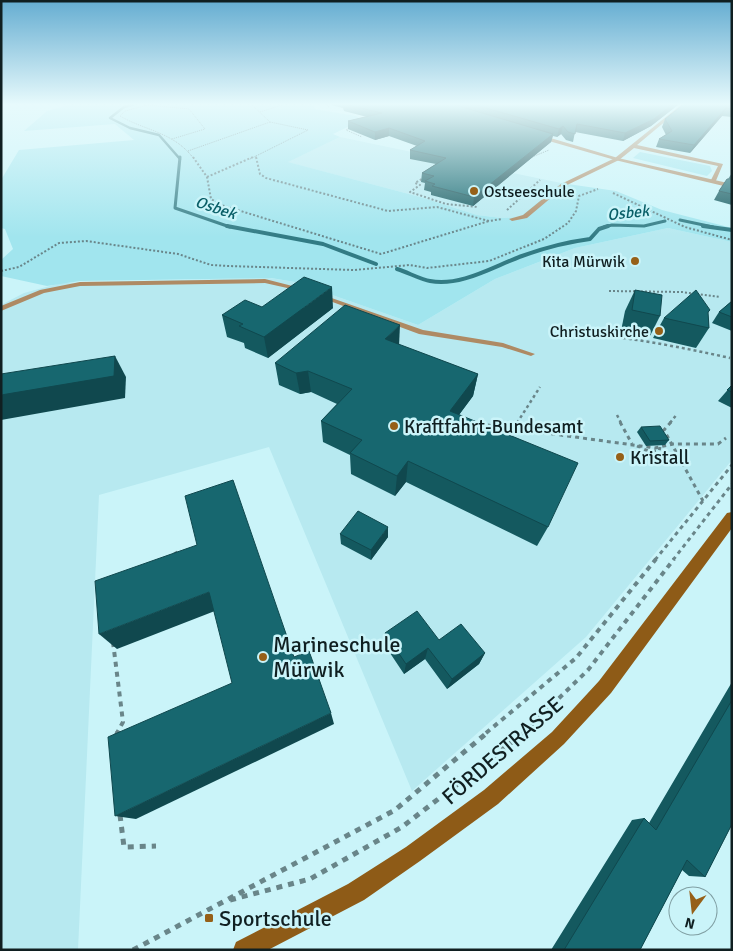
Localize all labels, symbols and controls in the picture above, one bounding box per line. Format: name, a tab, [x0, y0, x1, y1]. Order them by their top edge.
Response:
place label: Ostseeschule	[484, 182, 575, 202]
marker: Ostseeschule	[468, 185, 480, 197]
water label: Osbek	[193, 192, 241, 225]
water label: Osbek	[606, 201, 652, 225]
place label: Kita Mürwik	[542, 252, 625, 272]
marker: Kita Mürwik	[629, 255, 641, 267]
place label: Christuskirche	[550, 322, 649, 342]
marker: Christuskirche	[653, 325, 665, 337]
place label: Kraftfahrt-Bundesamt	[404, 415, 584, 439]
marker: Kraftfahrt-Bundesamt	[388, 420, 400, 432]
place label: Kristall	[630, 446, 689, 470]
marker: Kristall	[614, 451, 626, 463]
place label: Marineschule Mürwik	[273, 631, 401, 683]
marker: Marineschule Mürwik	[257, 651, 269, 663]
street label: FÖRDESTRASSE	[436, 690, 568, 810]
north arrow	[668, 886, 718, 936]
place label: Sportschule	[219, 905, 332, 932]
marker: Sportschule	[203, 912, 215, 924]
text: N	[683, 914, 697, 933]

